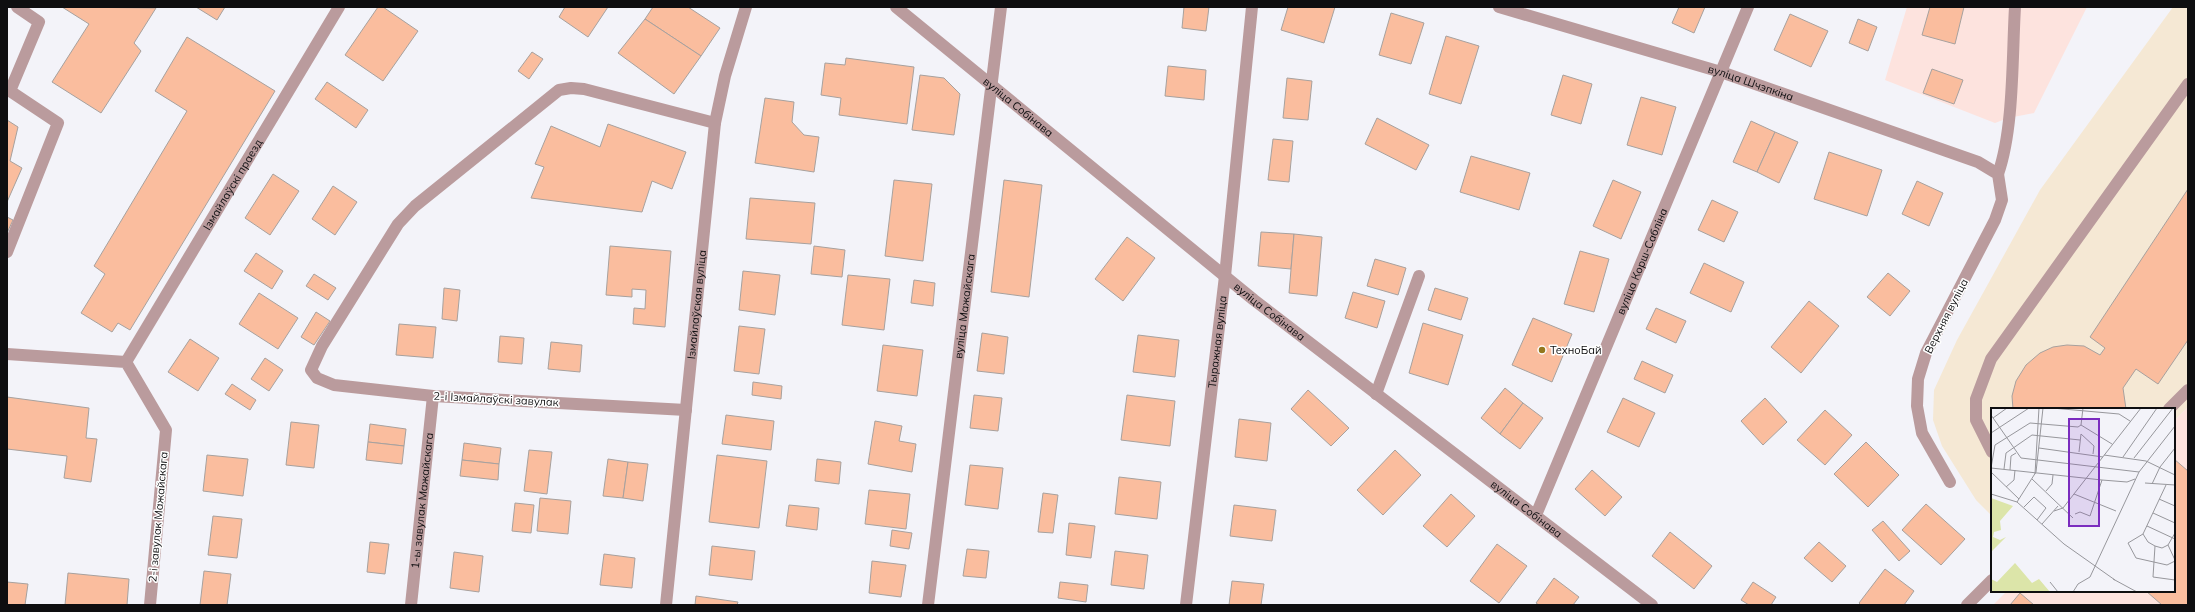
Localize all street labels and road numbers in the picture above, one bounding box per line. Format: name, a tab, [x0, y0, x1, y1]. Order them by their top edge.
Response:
street label: вуліца Шчэпкіна	[1706, 62, 1796, 104]
street label: вуліца Собінава	[980, 74, 1056, 140]
street label: Ізмайлаўскі праезд	[200, 136, 265, 233]
street label: вуліца Корш-Сабліна	[1613, 206, 1670, 317]
street label: Ізмайлаўская вуліца	[684, 249, 709, 360]
street label: вуліца Мажайскага	[951, 253, 978, 359]
street label: Верхняя вуліца	[1921, 276, 1971, 356]
street label: вуліца Собінава	[1231, 279, 1308, 344]
street label: Тыражная вуліца	[1205, 295, 1230, 389]
street label: 2-і Ізмайлаўскі завулак	[433, 389, 559, 409]
street label: 1-ы завулак Мажайскага	[408, 432, 436, 569]
street label: 2-і завулак Мажайскага	[145, 451, 171, 583]
street label: вуліца Собінава	[1488, 477, 1565, 541]

